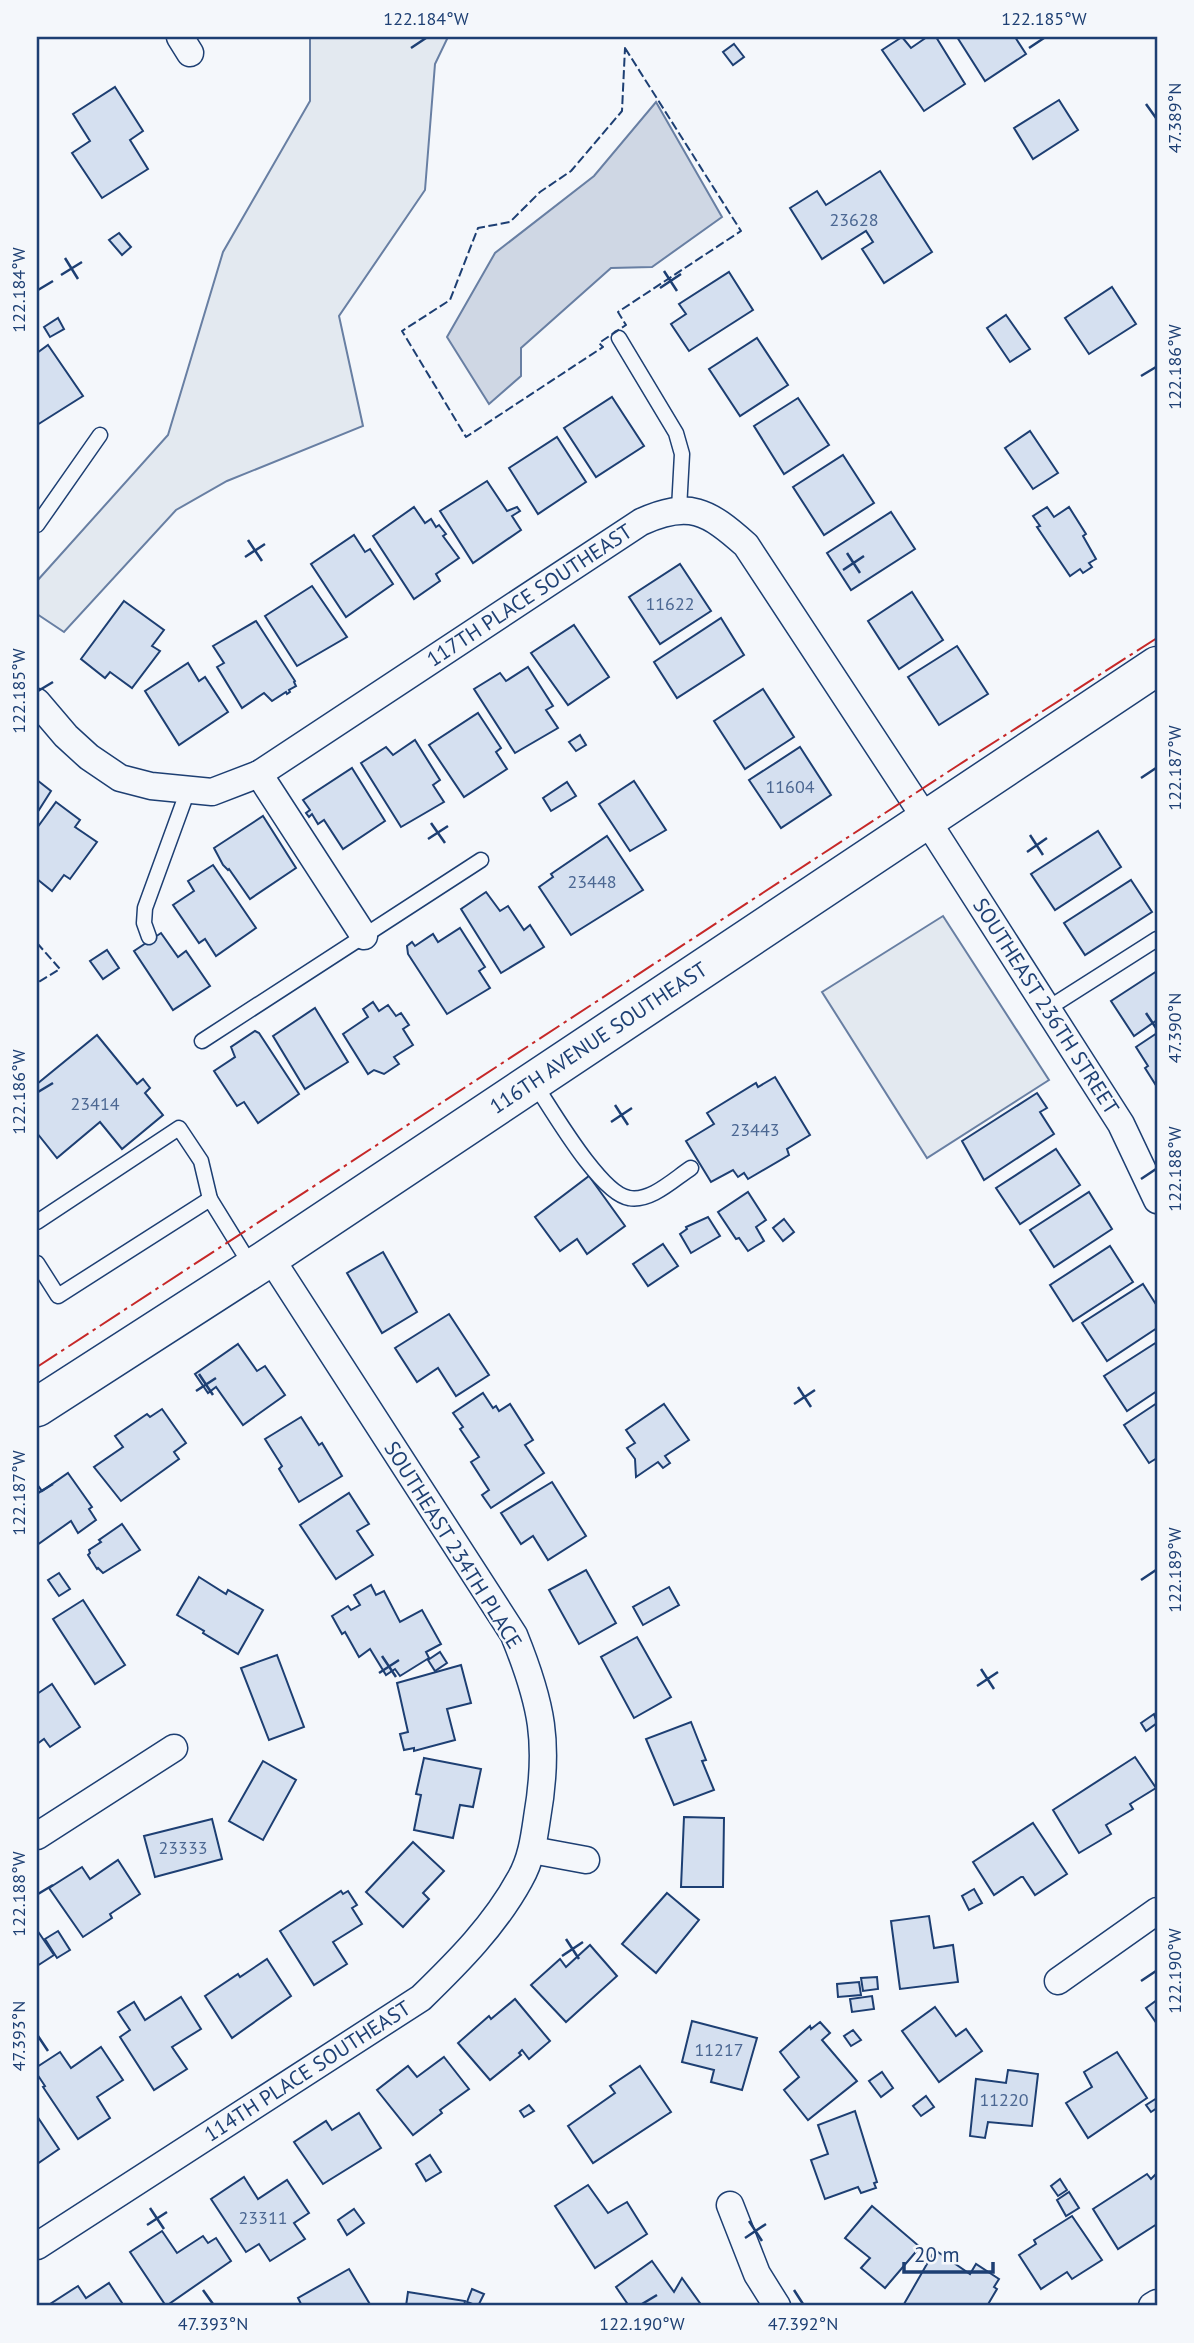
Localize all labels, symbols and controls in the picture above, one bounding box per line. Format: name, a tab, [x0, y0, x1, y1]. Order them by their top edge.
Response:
text: 122.184°W	[383, 7, 469, 30]
text: 122.185°W	[1001, 7, 1087, 30]
text: 47.389°N	[1163, 83, 1186, 153]
house number: 23628	[829, 208, 879, 231]
text: 122.184°W	[7, 247, 30, 333]
text: 122.186°W	[1163, 324, 1186, 410]
street label: 117TH PLACE SOUTHEAST	[421, 517, 637, 673]
house number: 11622	[645, 592, 695, 615]
text: 122.185°W	[7, 648, 30, 734]
text: 122.187°W	[1163, 725, 1186, 811]
house number: 11604	[765, 775, 815, 798]
house number: 23448	[567, 870, 617, 893]
street label: SOUTHEAST 236TH STREET	[967, 893, 1125, 1120]
street label: 116TH AVENUE SOUTHEAST	[484, 955, 713, 1120]
text: 47.390°N	[1163, 993, 1186, 1063]
text: 122.186°W	[7, 1049, 30, 1135]
house number: 23414	[70, 1092, 120, 1115]
house number: 23443	[730, 1118, 780, 1141]
text: 122.188°W	[1163, 1126, 1186, 1212]
street label: SOUTHEAST 234TH PLACE	[379, 1436, 528, 1653]
text: 122.187°W	[7, 1450, 30, 1536]
text: 122.189°W	[1163, 1527, 1186, 1613]
house number: 23333	[158, 1836, 208, 1859]
text: 122.188°W	[7, 1851, 30, 1937]
text: 122.190°W	[1163, 1928, 1186, 2014]
street label: 114TH PLACE SOUTHEAST	[199, 1994, 416, 2147]
text: 47.393°N	[7, 2001, 30, 2071]
house number: 11217	[694, 2038, 744, 2061]
house number: 11220	[979, 2088, 1029, 2111]
house number: 23311	[238, 2206, 288, 2229]
scale bar	[904, 2231, 993, 2275]
text: 20 m	[914, 2241, 960, 2268]
text: 47.393°N	[178, 2312, 248, 2335]
text: 122.190°W	[599, 2312, 685, 2335]
text: 47.392°N	[768, 2312, 838, 2335]

